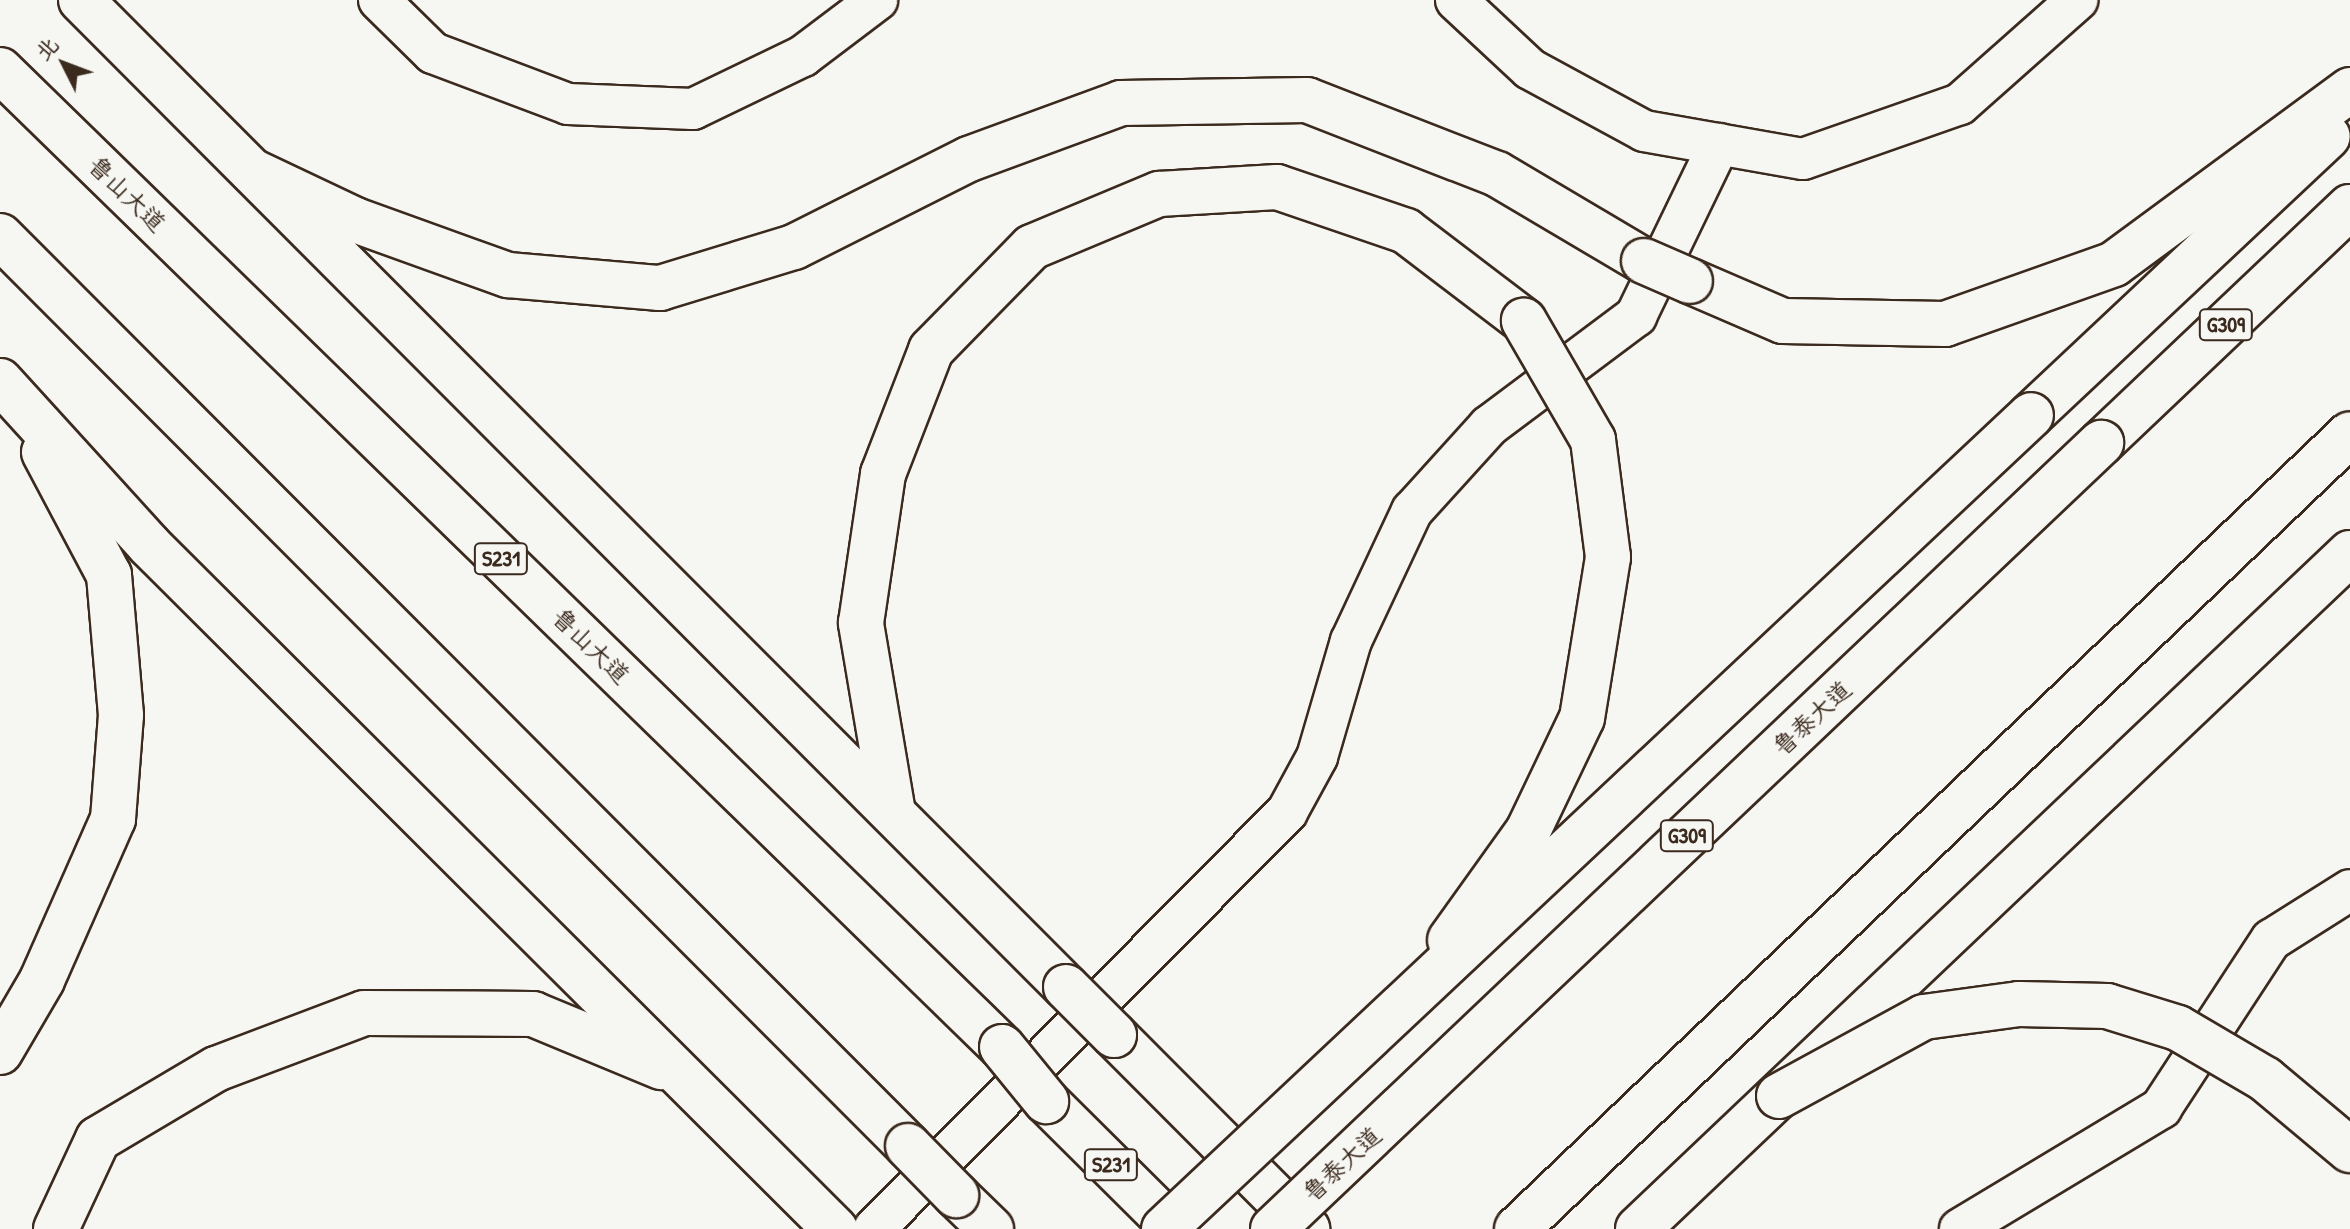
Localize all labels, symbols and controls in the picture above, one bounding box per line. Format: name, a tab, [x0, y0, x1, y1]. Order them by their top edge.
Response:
north arrow	[24, 24, 104, 104]
text: 北	[28, 30, 65, 66]
street label: 鲁山大道	[82, 150, 172, 238]
road number: G309	[2198, 307, 2254, 343]
road number: S231	[473, 541, 529, 577]
street label: 鲁山大道	[546, 602, 636, 690]
street label: 鲁泰大道	[1767, 675, 1857, 761]
road number: G309	[1659, 818, 1715, 854]
street label: 鲁泰大道	[1297, 1121, 1387, 1207]
road number: S231	[1083, 1147, 1139, 1183]

